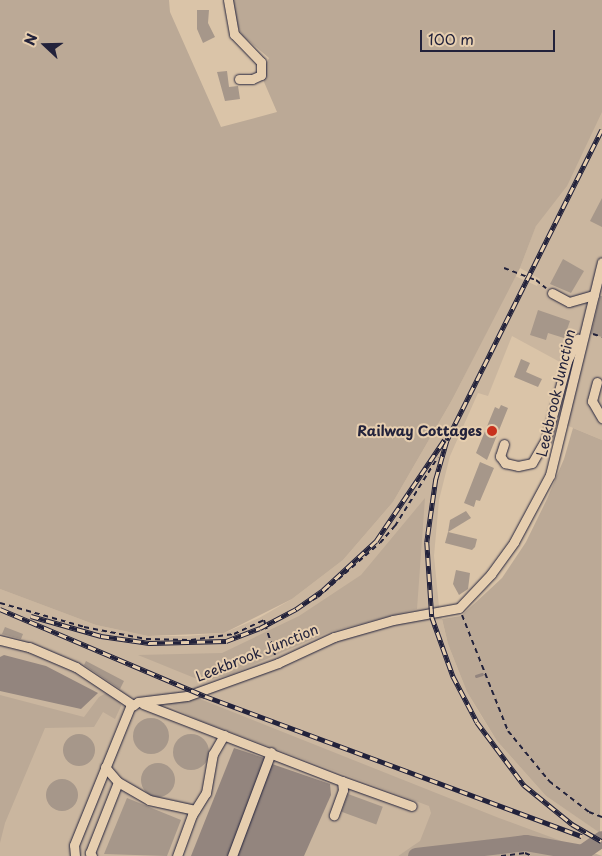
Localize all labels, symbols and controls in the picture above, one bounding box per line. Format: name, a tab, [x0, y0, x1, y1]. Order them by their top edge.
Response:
north arrow	[20, 20, 70, 70]
scale bar	[422, 20, 557, 52]
text: 100 m	[428, 27, 474, 50]
text: N	[19, 31, 42, 48]
street label: Leekbrook Junction	[533, 327, 579, 459]
place label: Railway Cottages	[357, 423, 482, 439]
marker: Railway Cottages	[486, 425, 498, 437]
street label: Leekbrook Junction	[193, 621, 321, 685]

